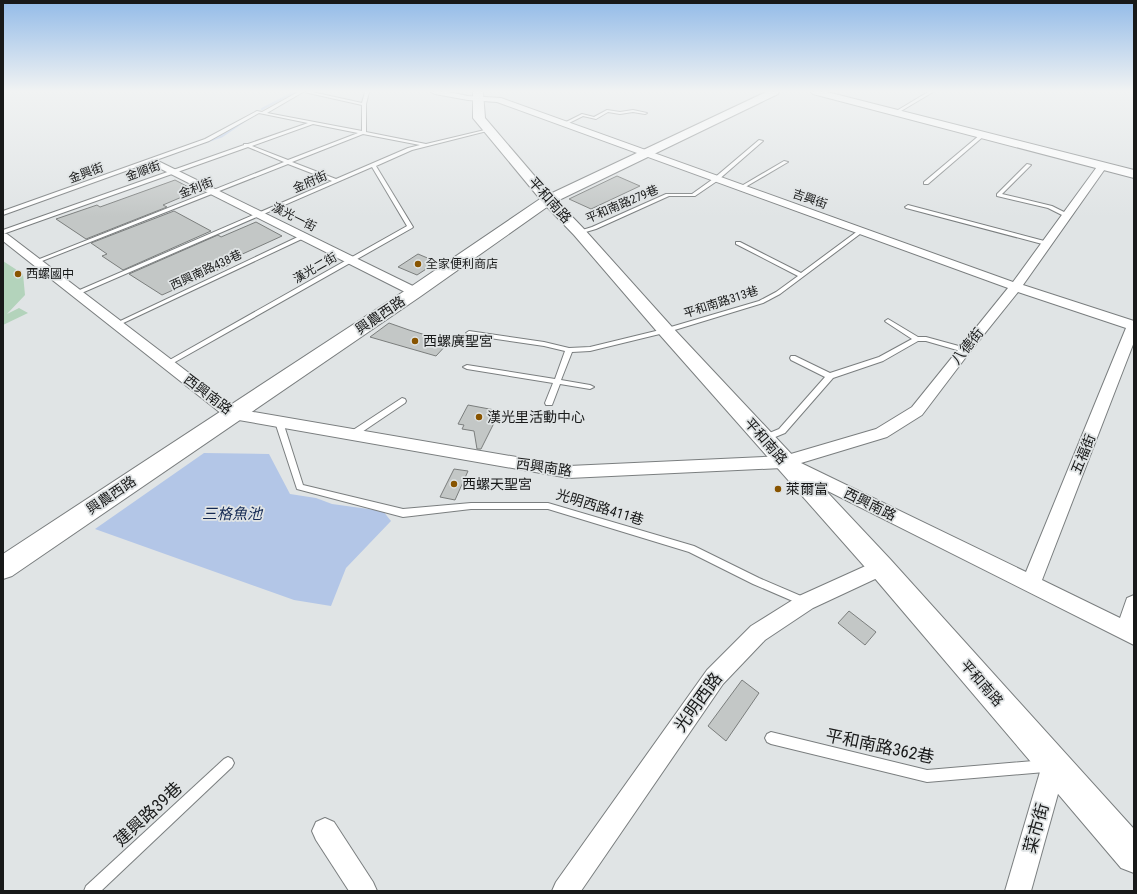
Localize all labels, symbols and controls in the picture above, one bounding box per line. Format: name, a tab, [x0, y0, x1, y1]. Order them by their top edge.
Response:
street label: 金順街	[124, 158, 162, 184]
street label: 金興街	[67, 160, 105, 186]
street label: 金府街	[291, 169, 329, 195]
street label: 平和南路	[525, 174, 575, 226]
street label: 金利街	[177, 175, 215, 201]
street label: 平和南路279巷	[583, 182, 661, 226]
street label: 吉興街	[791, 187, 829, 211]
street label: 漢光一街	[269, 200, 319, 234]
street label: 西興南路438巷	[168, 247, 244, 293]
street label: 漢光二街	[291, 250, 339, 286]
place label: 全家便利商店	[426, 257, 498, 271]
marker: 全家便利商店	[413, 259, 423, 269]
place label: 西螺國中	[26, 267, 74, 281]
marker: 西螺國中	[13, 269, 23, 279]
street label: 平和南路313巷	[682, 283, 760, 321]
street label: 興農西路	[352, 293, 408, 337]
street label: 八德街	[948, 325, 986, 367]
place label: 西螺廣聖宮	[423, 333, 493, 349]
marker: 西螺廣聖宮	[410, 336, 420, 346]
street label: 西興南路	[181, 371, 235, 417]
place label: 漢光里活動中心	[487, 409, 585, 425]
marker: 漢光里活動中心	[474, 412, 484, 422]
street label: 平和南路	[742, 415, 790, 467]
street label: 五福街	[1068, 432, 1098, 476]
street label: 西興南路	[515, 455, 573, 479]
street label: 興農西路	[83, 473, 139, 517]
place label: 西螺天聖宮	[462, 476, 532, 492]
marker: 西螺天聖宮	[449, 479, 459, 489]
place label: 萊爾富	[786, 481, 828, 497]
marker: 萊爾富	[773, 484, 783, 494]
street label: 西興南路	[841, 485, 899, 523]
street label: 光明西路411巷	[554, 486, 646, 528]
water label: 三格魚池	[202, 505, 264, 523]
street label: 平和南路	[958, 657, 1006, 709]
street label: 光明西路	[670, 669, 726, 735]
street label: 平和南路362巷	[824, 725, 936, 767]
street label: 建興路39巷	[110, 778, 186, 850]
street label: 菜市街	[1019, 801, 1053, 855]

